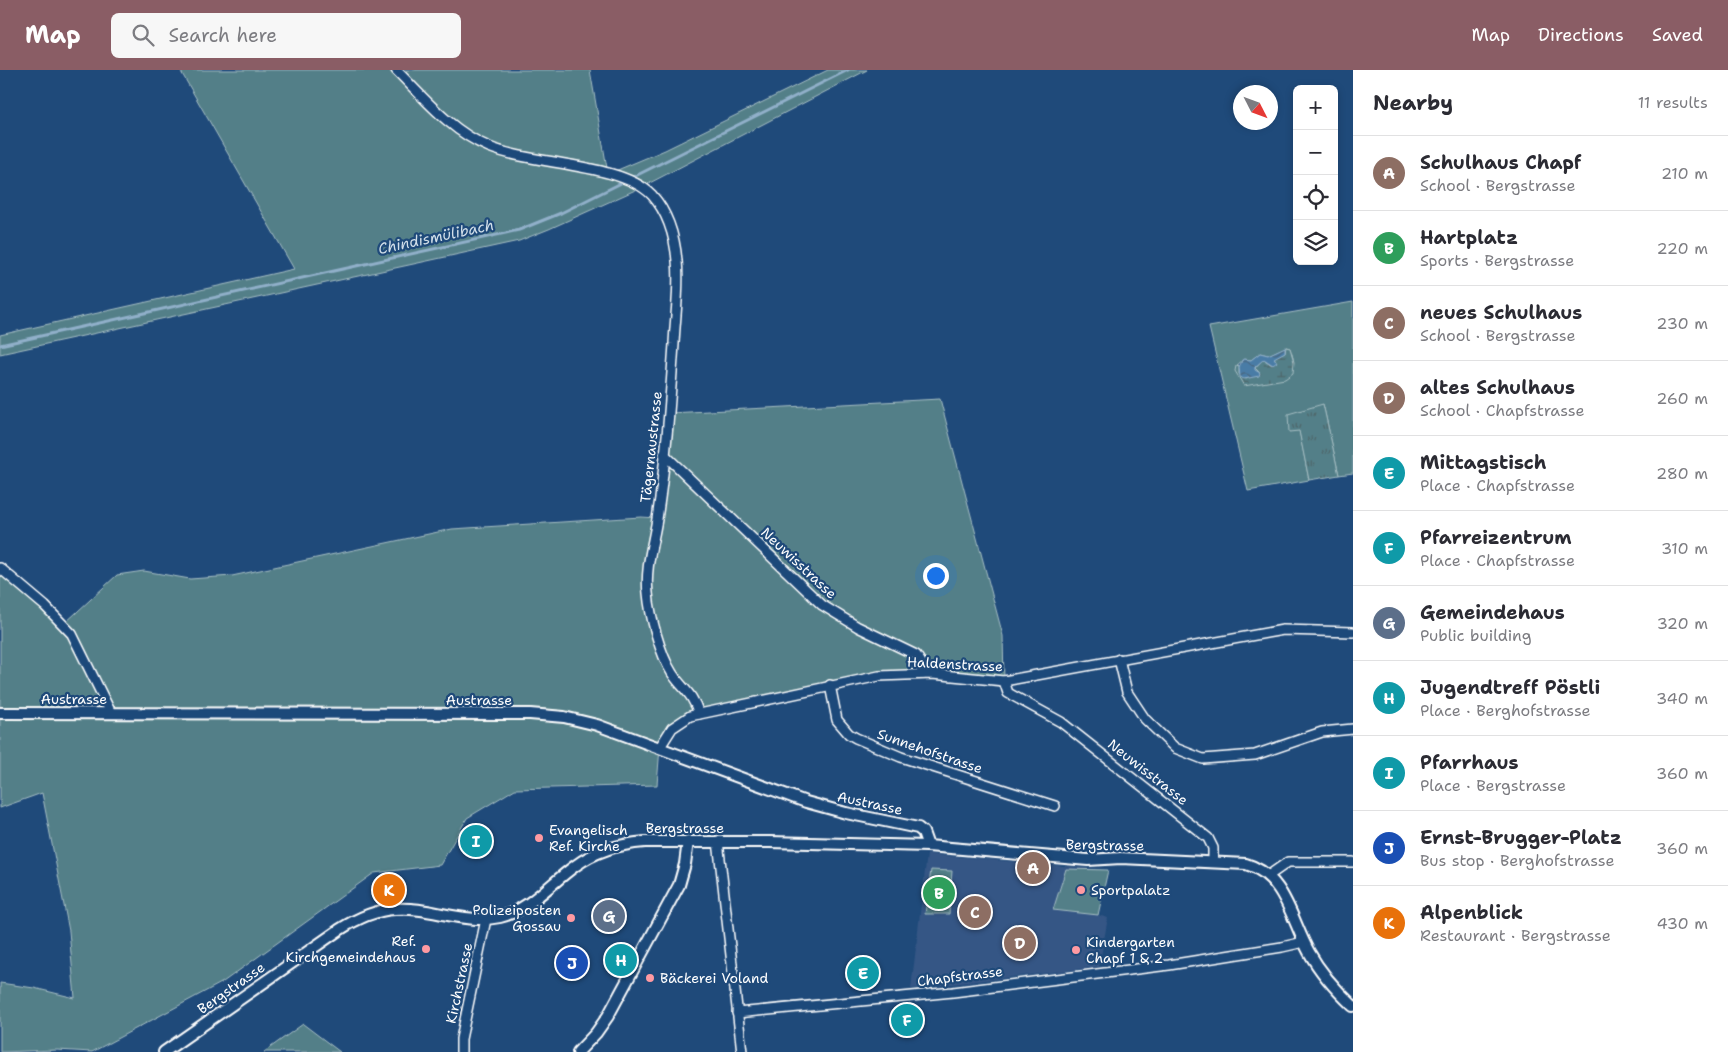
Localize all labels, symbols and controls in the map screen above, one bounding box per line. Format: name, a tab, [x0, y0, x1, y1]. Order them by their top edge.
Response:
search box	[111, 13, 461, 58]
text: Map	[25, 19, 81, 51]
icon: search	[129, 21, 157, 49]
text: Search here	[169, 23, 277, 48]
text: Map	[1472, 23, 1510, 47]
text: Directions	[1538, 23, 1624, 47]
text: Saved	[1652, 23, 1703, 47]
north arrow	[1233, 85, 1278, 130]
map controls	[1293, 85, 1338, 265]
button: +	[1293, 85, 1338, 130]
text: Nearby	[1373, 89, 1453, 117]
text: 11 results	[1638, 92, 1708, 113]
button: −	[1293, 130, 1338, 175]
text: Schulhaus Chapf	[1420, 150, 1581, 175]
text: A	[1383, 163, 1395, 184]
text: 210 m	[1661, 163, 1708, 184]
button: locate	[1293, 175, 1338, 220]
text: School · Bergstrasse	[1420, 175, 1575, 196]
water label: Chindismülibach	[376, 215, 496, 259]
button: layers	[1293, 220, 1338, 265]
text: Hartplatz	[1420, 225, 1518, 250]
text: B	[1384, 238, 1394, 259]
text: 220 m	[1656, 238, 1708, 259]
text: Sports · Bergstrasse	[1420, 250, 1574, 271]
text: neues Schulhaus	[1420, 300, 1582, 325]
text: C	[1384, 313, 1394, 334]
text: 230 m	[1656, 313, 1708, 334]
text: School · Bergstrasse	[1420, 325, 1575, 346]
text: altes Schulhaus	[1420, 375, 1575, 400]
text: D	[1383, 388, 1395, 409]
text: 260 m	[1656, 388, 1708, 409]
street label: Tägernaustrasse	[636, 390, 666, 504]
text: School · Chapfstrasse	[1420, 400, 1584, 421]
text: Mittagstisch	[1420, 450, 1546, 475]
text: E	[1384, 463, 1394, 484]
text: 280 m	[1656, 463, 1708, 484]
text: Place · Chapfstrasse	[1420, 475, 1575, 496]
street label: Neuwisstrasse	[757, 523, 841, 603]
text: Pfarreizentrum	[1420, 525, 1572, 550]
text: F	[1384, 538, 1394, 559]
text: 310 m	[1661, 538, 1708, 559]
text: Place · Chapfstrasse	[1420, 550, 1575, 571]
your location	[923, 563, 949, 589]
text: Gemeindehaus	[1420, 600, 1565, 625]
text: G	[1383, 613, 1395, 634]
text: 320 m	[1657, 613, 1708, 634]
text: Public building	[1420, 625, 1532, 646]
street label: Haldenstrasse	[907, 652, 1003, 676]
text: Jugendtreff Pöstli	[1420, 675, 1600, 700]
text: H	[1383, 688, 1395, 709]
text: 340 m	[1656, 688, 1708, 709]
street label: Austrasse	[41, 690, 107, 708]
street label: Austrasse	[446, 691, 512, 709]
text: Place · Berghofstrasse	[1420, 700, 1591, 721]
street label: Sunnehofstrasse	[875, 725, 985, 777]
street label: Neuwisstrasse	[1104, 735, 1192, 809]
text: Pfarrhaus	[1420, 750, 1519, 775]
text: I	[1385, 763, 1393, 784]
text: 360 m	[1656, 763, 1708, 784]
text: Place · Bergstrasse	[1420, 775, 1566, 796]
street label: Austrasse	[836, 787, 904, 819]
street label: Bergstrasse	[646, 819, 724, 837]
place label: Evangelisch Ref. Kirche	[549, 821, 628, 855]
pin: I	[460, 822, 492, 860]
text: Ernst-Brugger-Platz	[1420, 825, 1622, 850]
marker: Evangelisch Ref. Kirche	[533, 832, 545, 844]
street label: Bergstrasse	[1066, 835, 1144, 855]
text: J	[1384, 838, 1394, 859]
text: 360 m	[1656, 838, 1708, 859]
pin: A	[1017, 849, 1049, 887]
text: Bus stop · Berghofstrasse	[1420, 850, 1614, 871]
pin: K	[373, 871, 405, 909]
pin: B	[923, 874, 955, 912]
place label: Sportpalatz	[1091, 881, 1171, 899]
marker: Sportpalatz	[1075, 884, 1087, 896]
pin: C	[959, 893, 991, 931]
pin: G	[593, 897, 625, 935]
text: Alpenblick	[1420, 900, 1523, 925]
place label: Polizeiposten Gossau	[473, 901, 561, 935]
marker: Polizeiposten Gossau	[565, 912, 577, 924]
text: K	[1384, 913, 1394, 934]
text: 430 m	[1657, 913, 1708, 934]
pin: D	[1004, 924, 1036, 962]
text: Restaurant · Bergstrasse	[1420, 925, 1611, 946]
place label: Ref. Kirchgemeindehaus	[286, 932, 416, 966]
place label: Kindergarten Chapf 1 & 2	[1086, 933, 1175, 967]
street label: Kirchstrasse	[442, 941, 476, 1025]
pin: H	[605, 941, 637, 979]
marker: Ref. Kirchgemeindehaus	[420, 943, 432, 955]
pin: J	[556, 944, 588, 982]
marker: Kindergarten Chapf 1 & 2	[1070, 944, 1082, 956]
pin: E	[847, 954, 879, 992]
street label: Bergstrasse	[194, 958, 268, 1018]
street label: Chapfstrasse	[916, 962, 1004, 990]
place label: Bäckerei Voland	[660, 969, 768, 987]
marker: Bäckerei Voland	[644, 972, 656, 984]
pin: F	[891, 1001, 923, 1039]

